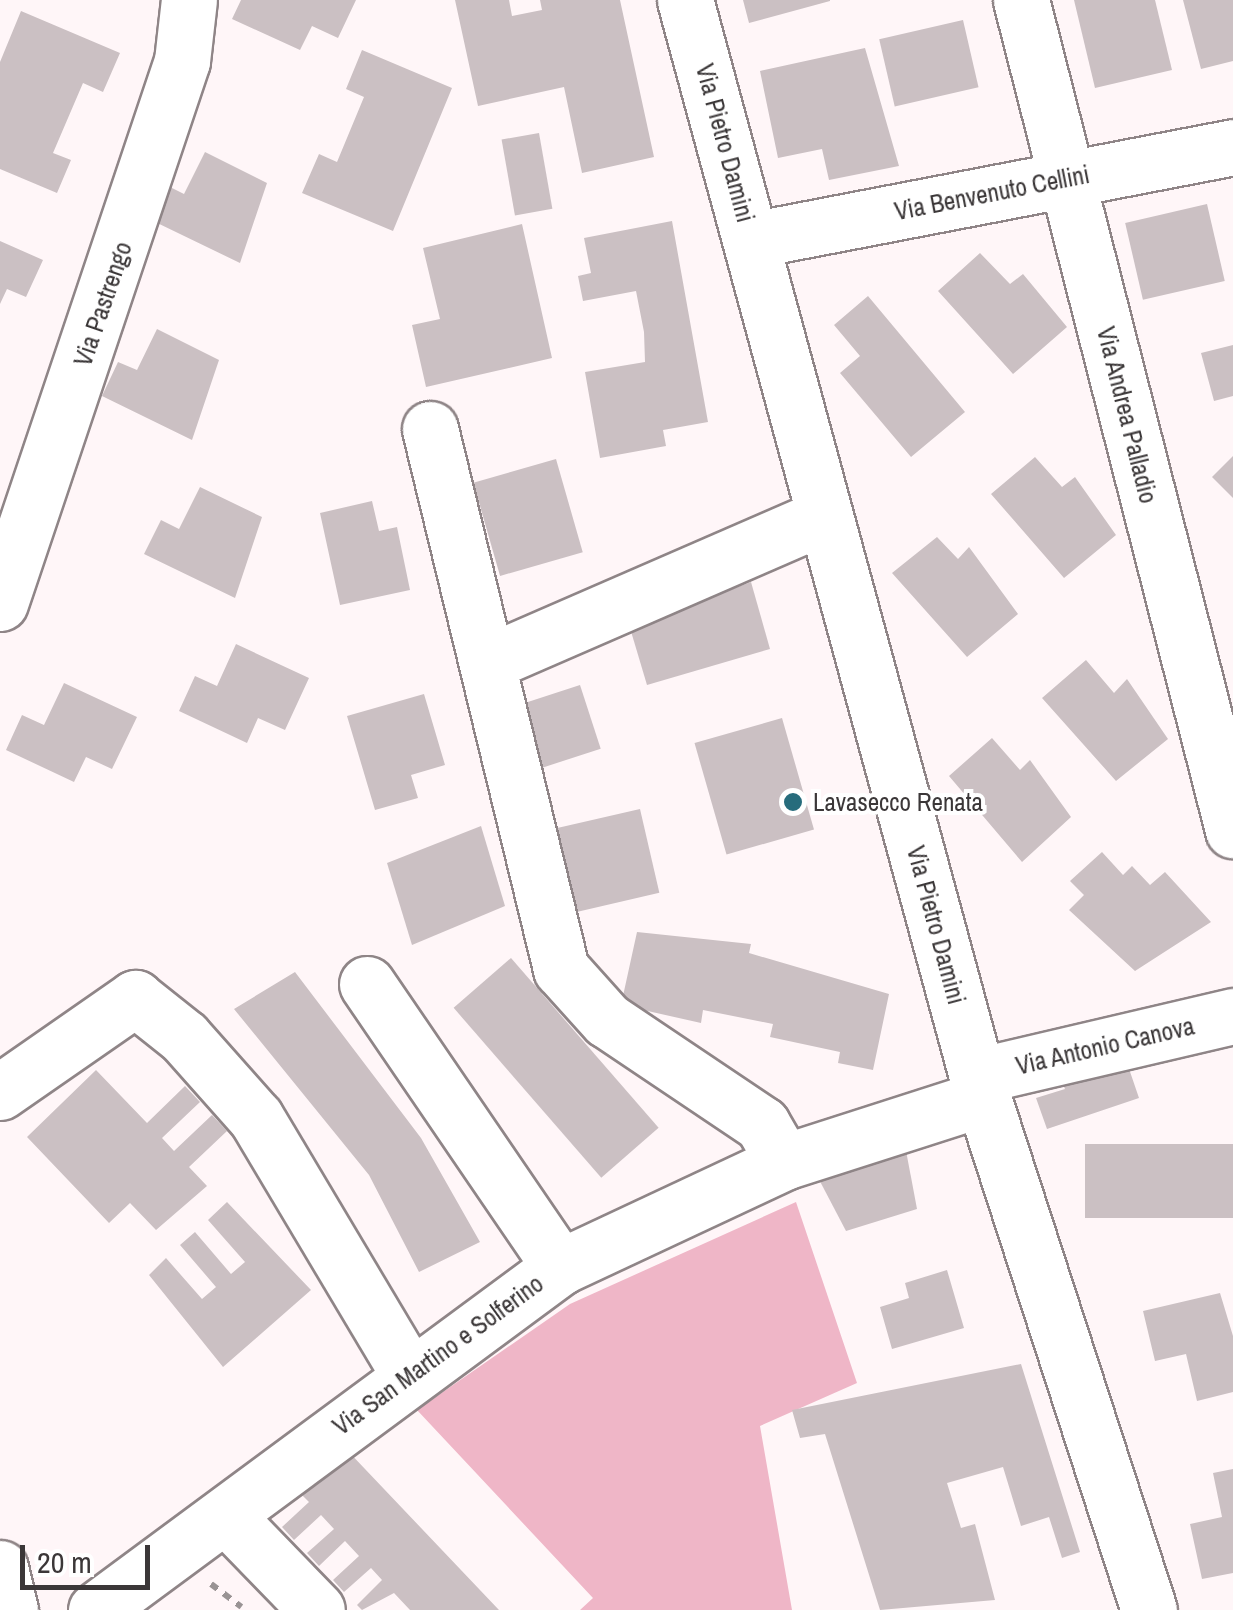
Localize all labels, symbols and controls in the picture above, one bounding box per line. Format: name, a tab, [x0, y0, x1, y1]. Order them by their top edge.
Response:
street label: Via Pietro Damini	[689, 61, 761, 225]
street label: Via Benvenuto Cellini	[892, 159, 1092, 227]
street label: Via Pastrengo	[68, 238, 138, 370]
street label: Via Andrea Palladio	[1090, 323, 1164, 507]
place label: Lavasecco Renata	[813, 787, 983, 817]
marker: Lavasecco Renata	[782, 791, 804, 813]
street label: Via Pietro Damini	[900, 843, 972, 1007]
street label: Via Antonio Canova	[1012, 1011, 1198, 1081]
street label: Via San Martino e Solferino	[327, 1269, 549, 1441]
scale bar	[25, 1525, 155, 1587]
text: 20 m	[37, 1542, 92, 1582]

